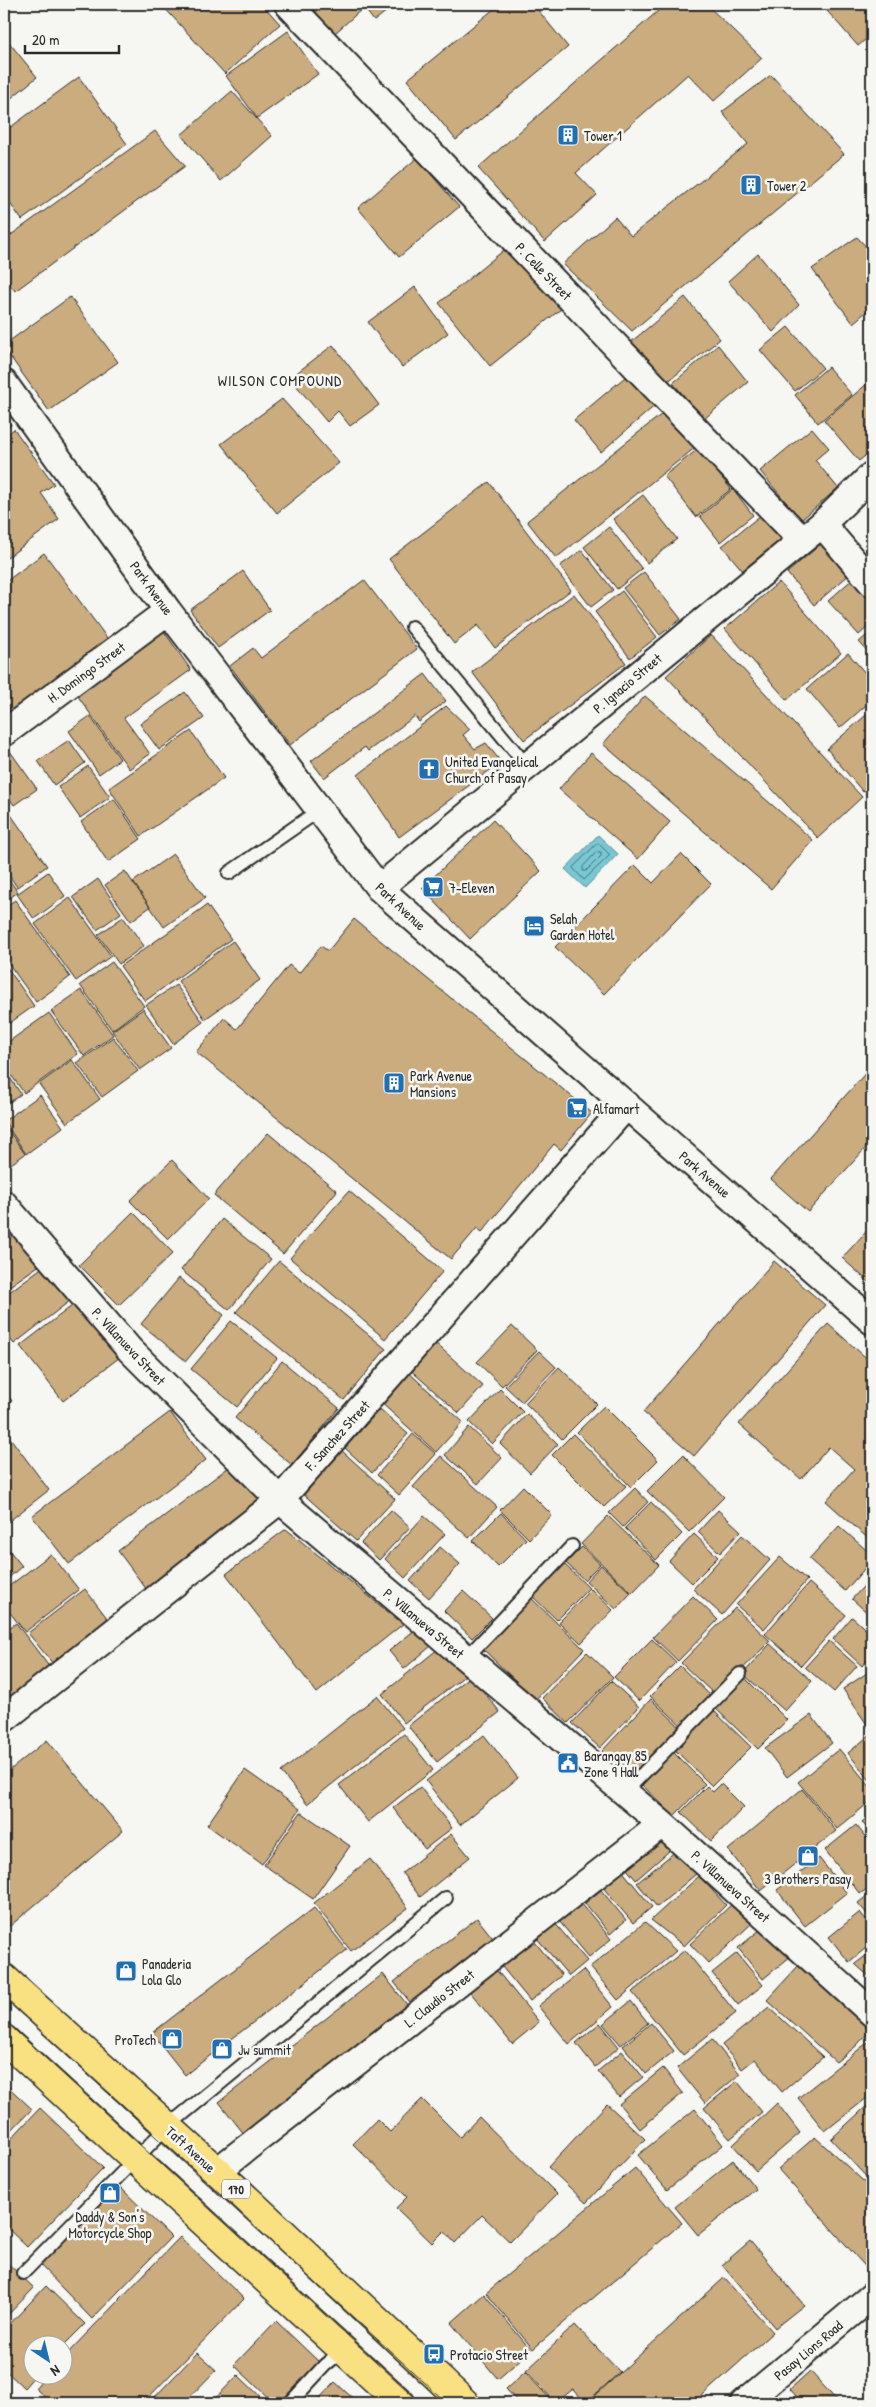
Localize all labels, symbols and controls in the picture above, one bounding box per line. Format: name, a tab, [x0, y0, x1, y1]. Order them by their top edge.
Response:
scale bar	[25, 22, 119, 54]
text: 20 m	[32, 29, 59, 50]
building icon: Tower 1	[556, 123, 580, 147]
place label: Tower 1	[584, 126, 622, 145]
building icon: Tower 2	[739, 173, 763, 197]
place label: Tower 2	[767, 176, 807, 195]
street label: P. Celle Street	[512, 238, 577, 304]
district label: WILSON COMPOUND	[218, 370, 342, 391]
street label: Park Avenue	[126, 557, 178, 619]
street label: H. Domingo Street	[43, 637, 129, 707]
street label: P. Ignacio Street	[589, 649, 666, 718]
place label: United Evangelical Church of Pasay	[445, 752, 538, 788]
church icon: United Evangelical Church of Pasay	[417, 757, 441, 781]
supermarket icon: 7-Eleven	[421, 875, 445, 899]
street label: Park Avenue	[372, 878, 431, 934]
place label: 7-Eleven	[449, 878, 495, 897]
place label: Selah Garden Hotel	[550, 909, 615, 944]
hotel icon: Selah Garden Hotel	[522, 914, 546, 938]
place label: Park Avenue Mansions	[410, 1066, 473, 1101]
building icon: Park Avenue Mansions	[382, 1071, 406, 1095]
supermarket icon: Alfamart	[565, 1096, 589, 1120]
place label: Alfamart	[593, 1099, 639, 1118]
street label: Park Avenue	[675, 1146, 735, 1202]
street label: P. Villanueva Street	[88, 1303, 170, 1389]
street label: F. Sanchez Street	[300, 1396, 374, 1475]
street label: P. Villanueva Street	[380, 1584, 468, 1662]
place label: Barangay 85 Zone 9 Hall	[584, 1746, 647, 1781]
public building icon: Barangay 85 Zone 9 Hall	[556, 1751, 580, 1775]
shop icon: 3 Brothers Pasay	[796, 1844, 820, 1868]
street label: P. Villanueva Street	[688, 1846, 775, 1927]
place label: 3 Brothers Pasay	[765, 1869, 852, 1889]
place label: Panaderia Lola Glo	[142, 1954, 192, 1989]
shop icon: Panaderia Lola Glo	[114, 1959, 138, 1983]
street label: L. Claudio Street	[400, 1965, 478, 2031]
shop icon: ProTech	[160, 2027, 184, 2051]
place label: ProTech	[115, 2030, 156, 2049]
shop icon: Jw summit	[210, 2037, 234, 2061]
place label: Jw summit	[238, 2040, 291, 2059]
street label: Taft Avenue	[162, 2122, 220, 2177]
road number: 170	[222, 2180, 250, 2198]
shop icon: Daddy & Son's Motorcycle Shop	[98, 2181, 122, 2205]
place label: Daddy & Son's Motorcycle Shop	[68, 2207, 152, 2243]
street label: Pasay Lions Road	[770, 2315, 847, 2385]
north arrow	[22, 2334, 72, 2384]
bus stop icon: Protacio Street	[422, 2342, 446, 2366]
place label: Protacio Street	[450, 2345, 528, 2364]
text: N	[47, 2361, 64, 2381]

